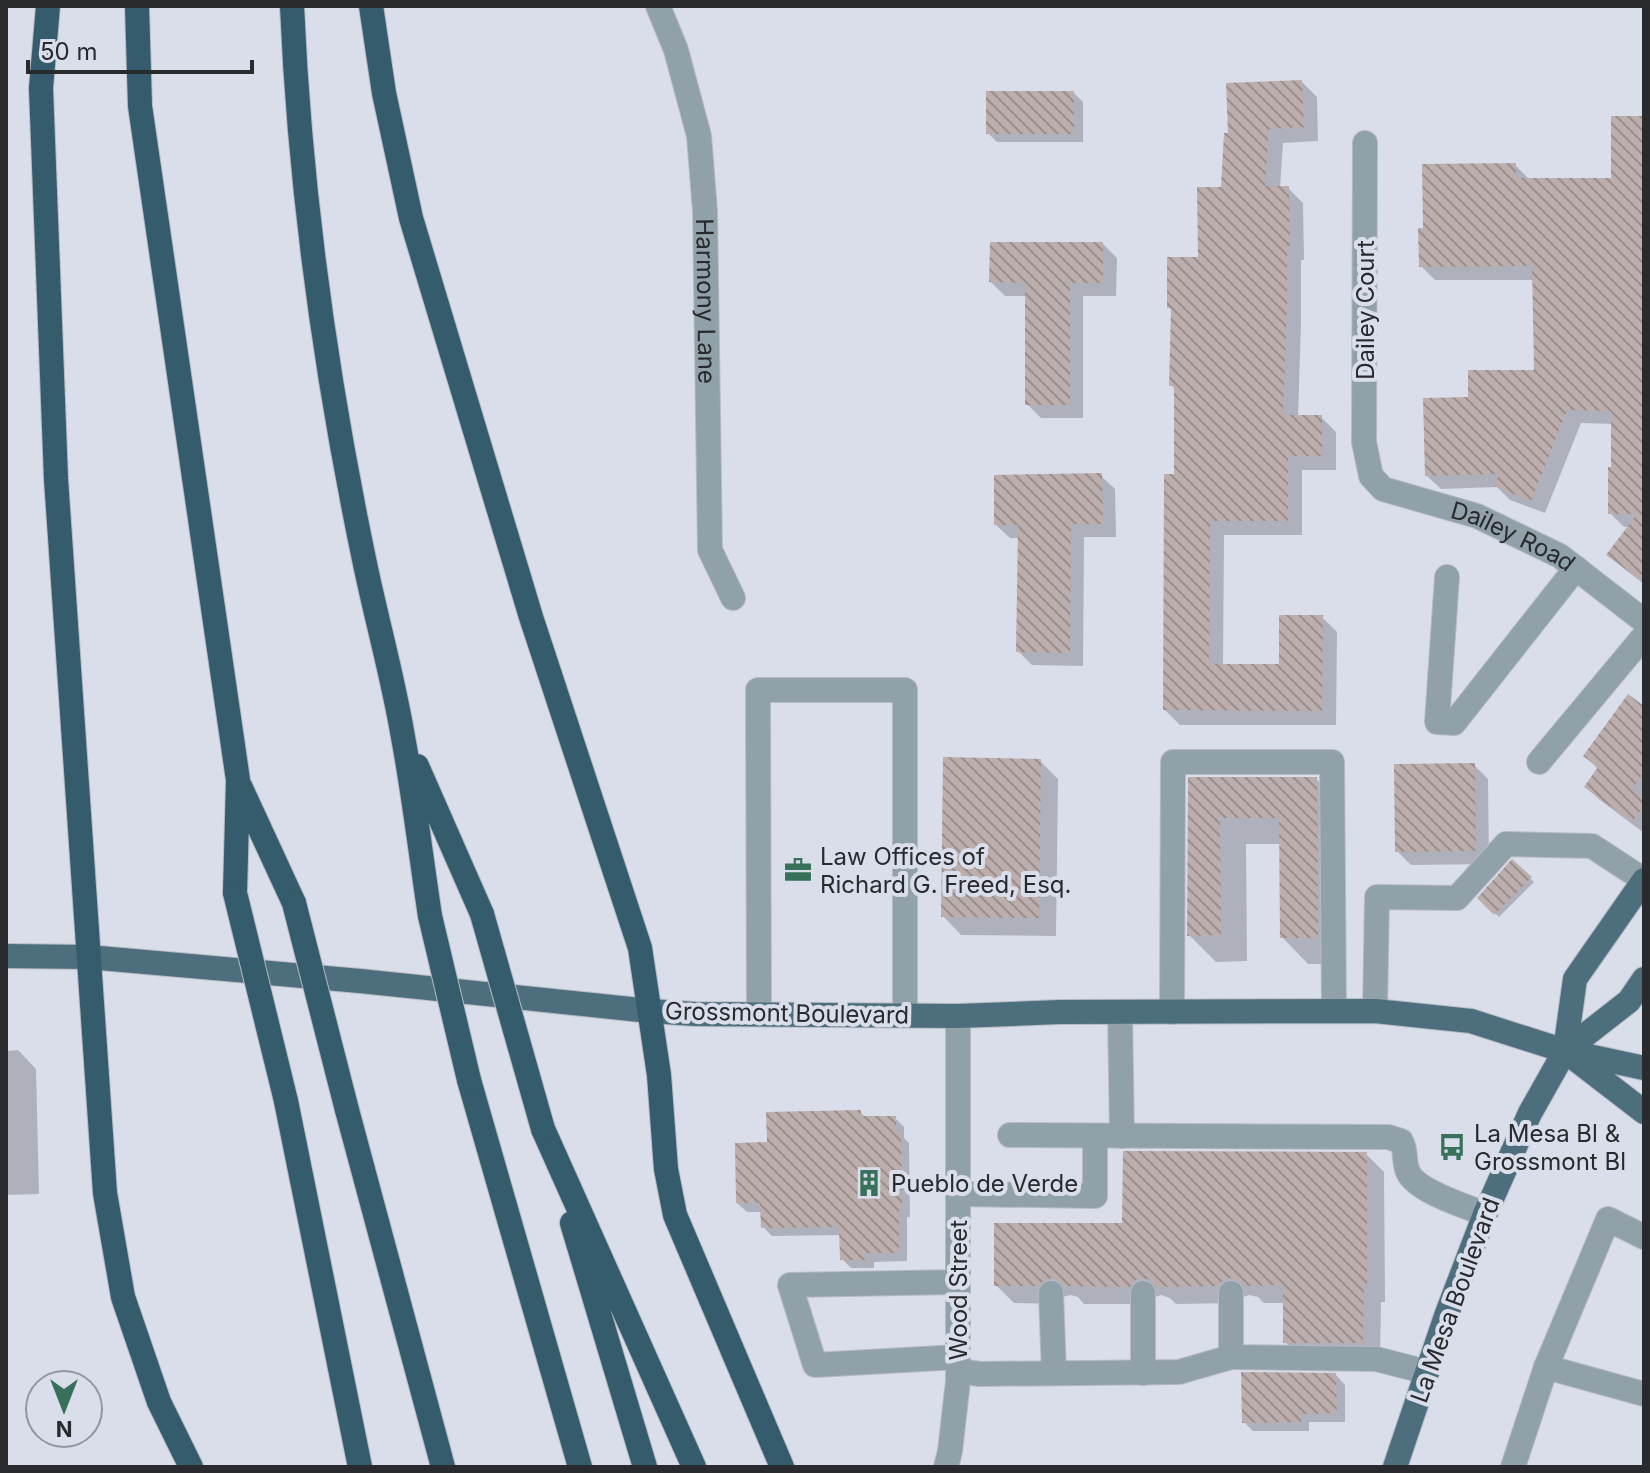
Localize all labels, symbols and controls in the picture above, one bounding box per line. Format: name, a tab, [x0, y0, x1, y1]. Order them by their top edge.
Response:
scale bar	[28, 24, 252, 74]
text: 50 m	[40, 37, 98, 66]
street label: Harmony Lane	[691, 218, 722, 384]
street label: Dailey Court	[1351, 240, 1380, 380]
street label: Dailey Road	[1448, 495, 1581, 577]
place label: Law Offices of Richard G. Freed, Esq.	[820, 842, 1071, 899]
office icon: Law Offices of Richard G. Freed, Esq.	[783, 855, 813, 885]
street label: Grossmont Boulevard	[665, 996, 909, 1030]
place label: La Mesa Bl & Grossmont Bl	[1474, 1119, 1626, 1176]
bus stop icon: La Mesa Bl & Grossmont Bl	[1437, 1132, 1467, 1162]
building icon: Pueblo de Verde	[854, 1168, 884, 1198]
place label: Pueblo de Verde	[891, 1169, 1078, 1198]
street label: La Mesa Boulevard	[1404, 1193, 1506, 1407]
street label: Wood Street	[944, 1220, 973, 1360]
north arrow	[24, 1369, 104, 1449]
text: N	[56, 1416, 72, 1442]

